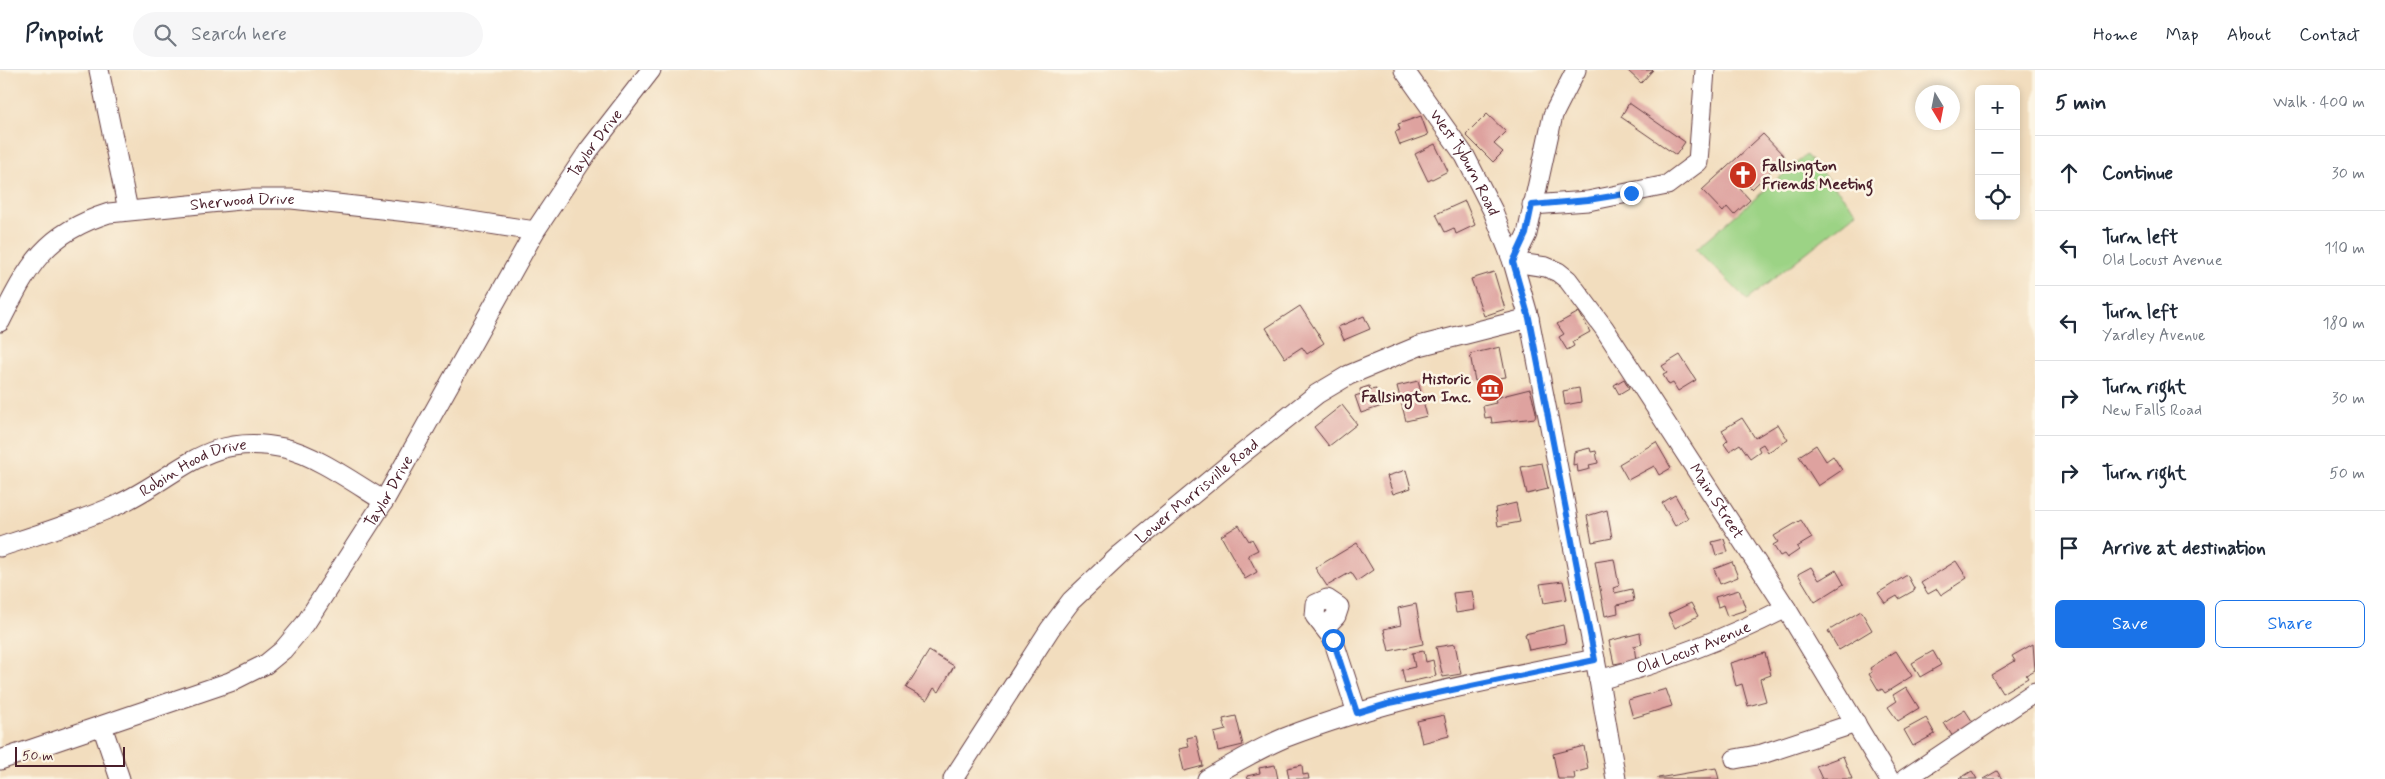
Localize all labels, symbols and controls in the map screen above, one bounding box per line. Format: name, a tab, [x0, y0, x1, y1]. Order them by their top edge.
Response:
search box	[133, 12, 483, 57]
text: Pinpoint	[25, 19, 103, 50]
icon: search	[151, 21, 179, 49]
text: Search here	[191, 22, 287, 47]
text: Home	[2093, 23, 2138, 47]
text: Map	[2166, 23, 2199, 47]
text: About	[2227, 23, 2271, 47]
text: Contact	[2299, 23, 2360, 47]
north arrow	[1915, 85, 1960, 130]
map controls	[1975, 85, 2020, 220]
button: +	[1975, 85, 2020, 130]
text: 5 min	[2055, 89, 2107, 117]
text: Walk · 400 m	[2273, 92, 2365, 113]
street label: Taylor Drive	[563, 105, 627, 182]
street label: West Tyburn Road	[1425, 105, 1504, 219]
button: −	[1975, 130, 2020, 175]
place label: Fallsington Friends Meeting	[1762, 156, 1873, 197]
icon: ahead	[2055, 159, 2083, 187]
church icon: Fallsington Friends Meeting	[1728, 160, 1758, 190]
text: Continue	[2102, 161, 2173, 186]
text: 30 m	[2332, 163, 2365, 184]
button: locate	[1975, 175, 2020, 220]
route end	[1620, 182, 1643, 205]
street label: Sherwood Drive	[189, 188, 295, 215]
text: Turn left	[2102, 225, 2178, 250]
icon: left	[2055, 234, 2083, 262]
text: 110 m	[2324, 238, 2365, 259]
text: Old Locust Avenue	[2102, 250, 2223, 271]
text: Turn left	[2102, 300, 2178, 325]
icon: left	[2055, 309, 2083, 337]
text: 180 m	[2322, 313, 2365, 334]
text: Yardley Avenue	[2102, 325, 2206, 346]
place label: Historic Fallsington Inc.	[1361, 369, 1472, 410]
museum icon: Historic Fallsington Inc.	[1475, 373, 1505, 403]
text: Turn right	[2102, 375, 2186, 400]
icon: right	[2055, 384, 2083, 412]
text: 30 m	[2332, 388, 2365, 409]
text: New Falls Road	[2102, 400, 2202, 421]
street label: Robin Hood Drive	[135, 434, 247, 502]
street label: Lower Morrisville Road	[1131, 434, 1263, 548]
street label: Taylor Drive	[359, 452, 418, 532]
icon: right	[2055, 459, 2083, 487]
street label: Main Street	[1684, 460, 1749, 544]
text: Turn right	[2102, 461, 2186, 486]
text: 50 m	[2329, 463, 2365, 484]
icon: arrive	[2055, 534, 2083, 562]
text: Arrive at destination	[2102, 536, 2266, 561]
button: Save	[2055, 600, 2205, 648]
button: Share	[2215, 600, 2365, 648]
street label: Old Locust Avenue	[1634, 616, 1754, 679]
route start	[1322, 629, 1345, 652]
scale bar	[15, 744, 125, 767]
text: 50 m	[22, 747, 53, 765]

